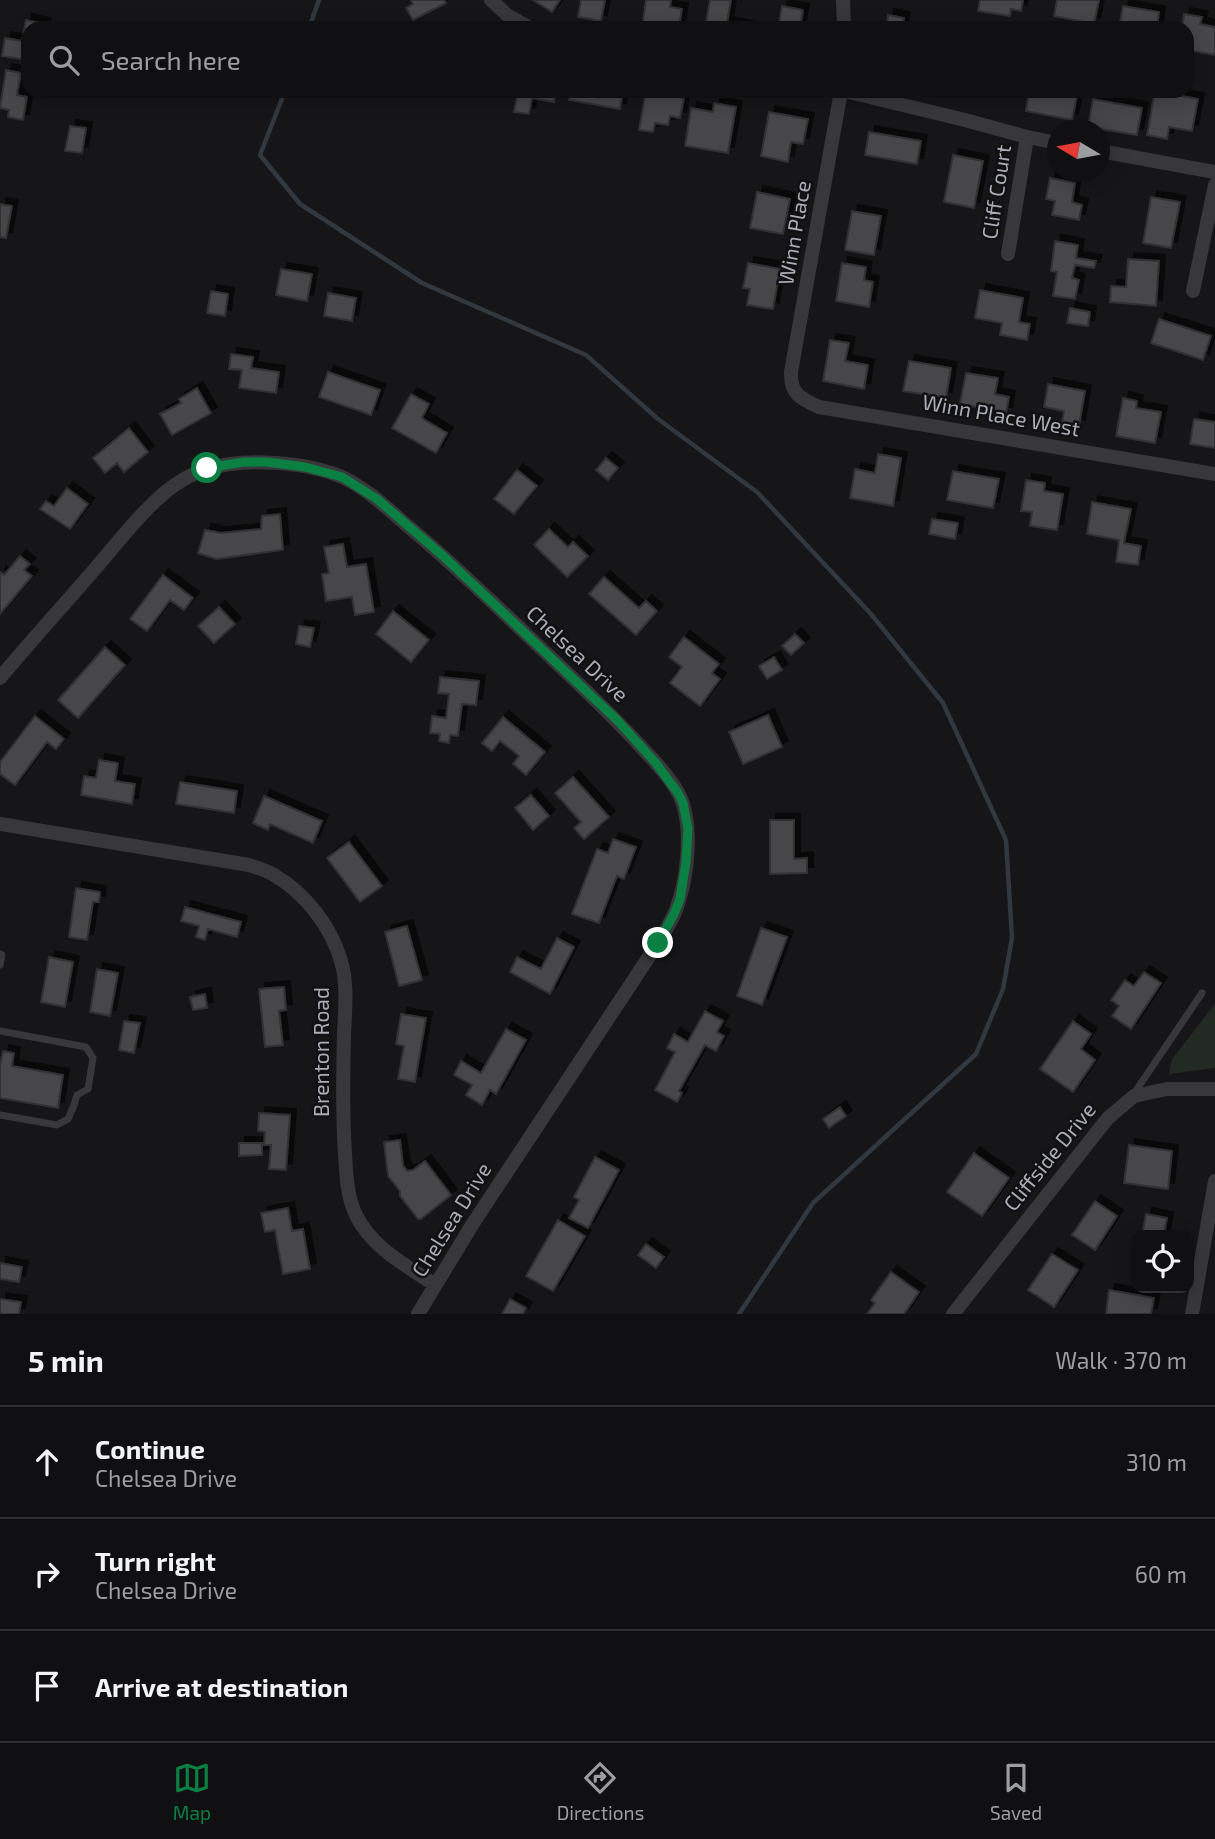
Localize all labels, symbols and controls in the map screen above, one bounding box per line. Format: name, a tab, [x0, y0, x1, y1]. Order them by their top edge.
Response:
search box	[21, 21, 1194, 98]
icon: search	[45, 41, 83, 79]
text: Search here	[101, 44, 241, 75]
north arrow	[1047, 119, 1110, 182]
street label: Cliff Court	[976, 143, 1015, 241]
street label: Winn Place	[772, 178, 815, 287]
street label: Winn Place West	[920, 388, 1082, 441]
route start	[191, 452, 222, 483]
street label: Chelsea Drive	[522, 600, 634, 706]
route end	[642, 927, 673, 958]
street label: Brenton Road	[308, 987, 333, 1117]
street label: Cliffside Drive	[998, 1097, 1100, 1215]
street label: Chelsea Drive	[406, 1158, 496, 1281]
map controls	[1131, 1230, 1194, 1293]
button: locate	[1131, 1230, 1194, 1293]
text: 5 min	[28, 1342, 104, 1378]
text: Walk · 370 m	[1055, 1346, 1187, 1374]
text: Continue	[95, 1433, 205, 1464]
icon: ahead	[28, 1443, 66, 1481]
text: 310 m	[1126, 1448, 1187, 1476]
text: Chelsea Drive	[95, 1464, 237, 1492]
text: Turn right	[95, 1545, 216, 1576]
icon: right	[28, 1555, 66, 1593]
text: 60 m	[1135, 1560, 1187, 1588]
text: Chelsea Drive	[95, 1576, 237, 1604]
icon: arrive	[28, 1667, 66, 1705]
text: Arrive at destination	[95, 1671, 348, 1702]
tab: Map	[173, 1759, 211, 1824]
tab: Directions	[557, 1759, 644, 1824]
tab: Saved	[990, 1759, 1042, 1824]

